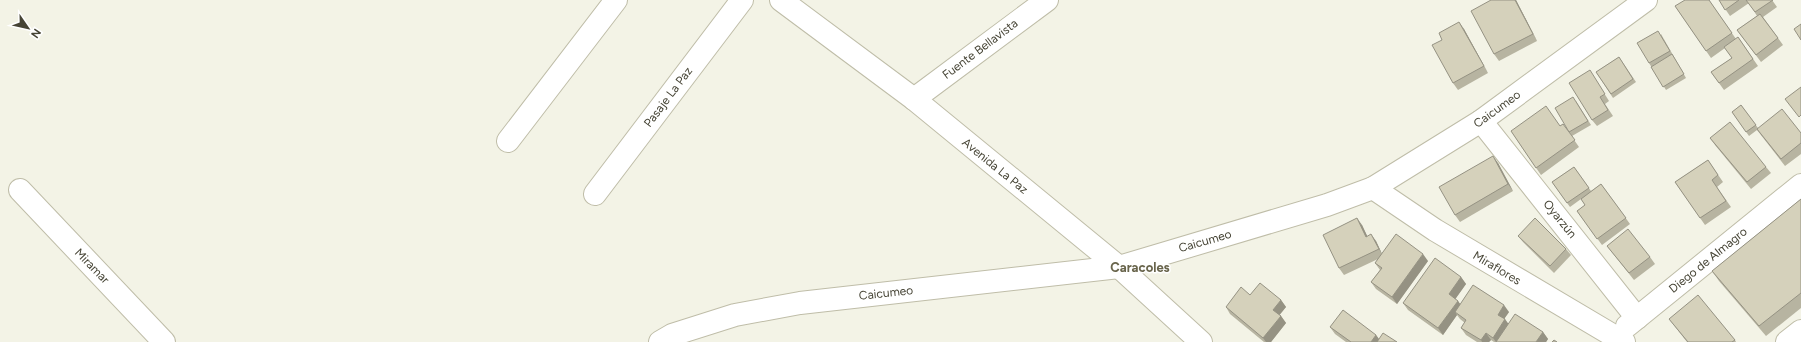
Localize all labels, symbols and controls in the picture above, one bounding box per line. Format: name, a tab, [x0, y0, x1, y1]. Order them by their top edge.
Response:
north arrow	[8, 8, 48, 48]
street label: Fuente Bellavista	[940, 16, 1020, 82]
text: N	[28, 26, 44, 40]
street label: Pasaje La Paz	[641, 64, 695, 130]
street label: Caicumeo	[1471, 87, 1523, 131]
street label: Avenida La Paz	[959, 135, 1031, 197]
street label: Oyarzún	[1540, 197, 1580, 241]
street label: Diego de Almagro	[1666, 224, 1750, 296]
street label: Caicumeo	[1177, 227, 1233, 255]
street label: Miramar	[72, 245, 112, 287]
street label: Miraflores	[1471, 248, 1524, 288]
district label: Caracoles	[1110, 260, 1170, 275]
street label: Caicumeo	[858, 283, 914, 303]

